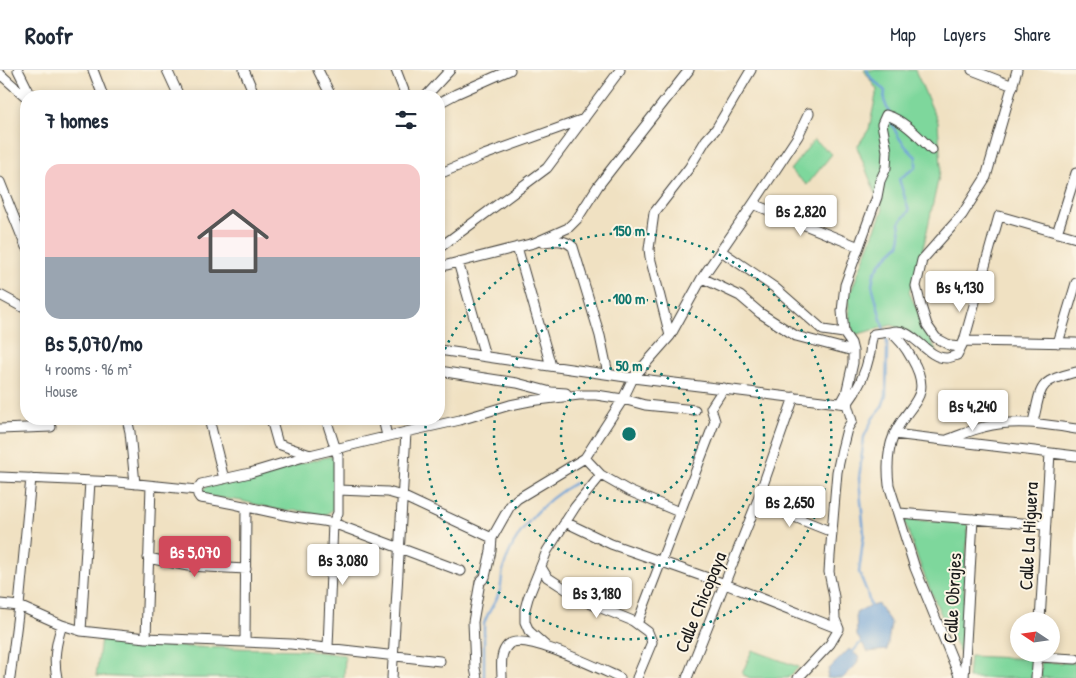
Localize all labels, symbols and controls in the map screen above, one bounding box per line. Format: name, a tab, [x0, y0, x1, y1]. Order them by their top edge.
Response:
text: Roofr	[25, 19, 73, 51]
text: Map	[890, 22, 916, 47]
text: Layers	[944, 22, 986, 47]
text: Share	[1014, 22, 1051, 47]
text: 7 homes	[45, 106, 108, 135]
icon: filters	[392, 106, 420, 134]
pin: Bs 2,820	[749, 194, 853, 237]
icon: home	[188, 196, 278, 286]
text: Bs 2,820	[776, 200, 826, 222]
text: 150 m	[613, 220, 645, 241]
pin: Bs 4,130	[908, 270, 1012, 313]
text: Bs 4,130	[936, 276, 984, 298]
text: 100 m	[613, 288, 645, 309]
text: Bs 5,070/mo	[45, 329, 143, 358]
text: 50 m	[616, 355, 642, 376]
text: 4 rooms · 96 m²	[45, 358, 132, 380]
text: House	[45, 380, 78, 402]
pin: Bs 4,240	[921, 390, 1025, 432]
text: Bs 4,240	[949, 395, 997, 417]
centre of rings	[620, 425, 638, 443]
street label: Calle La Higuera	[1012, 481, 1044, 591]
pin: Bs 2,650	[738, 486, 842, 528]
text: Bs 2,650	[766, 491, 815, 513]
pin: Bs 5,070	[143, 536, 247, 578]
text: Bs 5,070	[170, 541, 220, 563]
pin: Bs 3,080	[291, 544, 395, 586]
street label: Calle Chicopaya	[668, 547, 732, 656]
text: Bs 3,080	[318, 549, 368, 571]
street label: Calle Obrajes	[937, 552, 967, 644]
pin: Bs 3,180	[545, 576, 649, 619]
text: Bs 3,180	[573, 582, 621, 604]
north arrow	[1010, 612, 1060, 662]
map controls	[1010, 612, 1060, 662]

